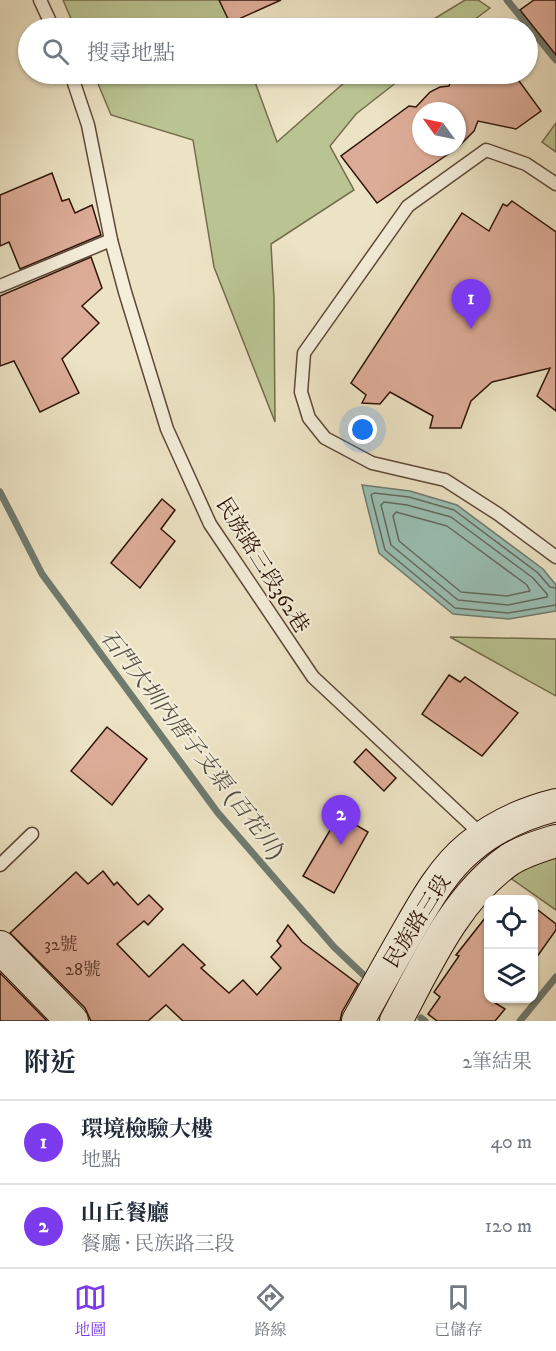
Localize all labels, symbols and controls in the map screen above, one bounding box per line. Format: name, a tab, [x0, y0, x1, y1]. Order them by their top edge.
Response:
search box	[18, 18, 538, 84]
icon: search	[39, 35, 72, 68]
text: 搜尋地點	[87, 40, 175, 67]
north arrow	[412, 102, 466, 156]
pin: 1	[452, 280, 490, 329]
your location	[348, 415, 377, 444]
street label: 民族路三段362巷	[210, 493, 314, 638]
water label: 石門大圳內厝子支渠 (百花川)	[94, 624, 290, 864]
pin: 2	[322, 796, 360, 845]
street label: 民族路三段	[379, 870, 457, 973]
map controls	[484, 895, 538, 1003]
button: locate	[484, 895, 538, 949]
house number: 32號	[44, 934, 78, 956]
button: layers	[484, 949, 538, 1003]
house number: 28號	[65, 959, 101, 981]
text: 附近	[24, 1047, 76, 1080]
text: 2筆結果	[462, 1050, 532, 1075]
text: 環境檢驗大樓	[81, 1116, 213, 1143]
text: 1	[40, 1130, 47, 1155]
text: 40 m	[490, 1130, 532, 1155]
text: 地點	[81, 1148, 121, 1173]
text: 山丘餐廳	[81, 1200, 169, 1227]
text: 2	[39, 1214, 48, 1239]
text: 120 m	[485, 1214, 532, 1239]
text: 餐廳 · 民族路三段	[81, 1232, 234, 1257]
tab: 地圖	[74, 1281, 107, 1340]
tab: 路線	[254, 1281, 287, 1340]
tab: 已儲存	[434, 1281, 482, 1340]

